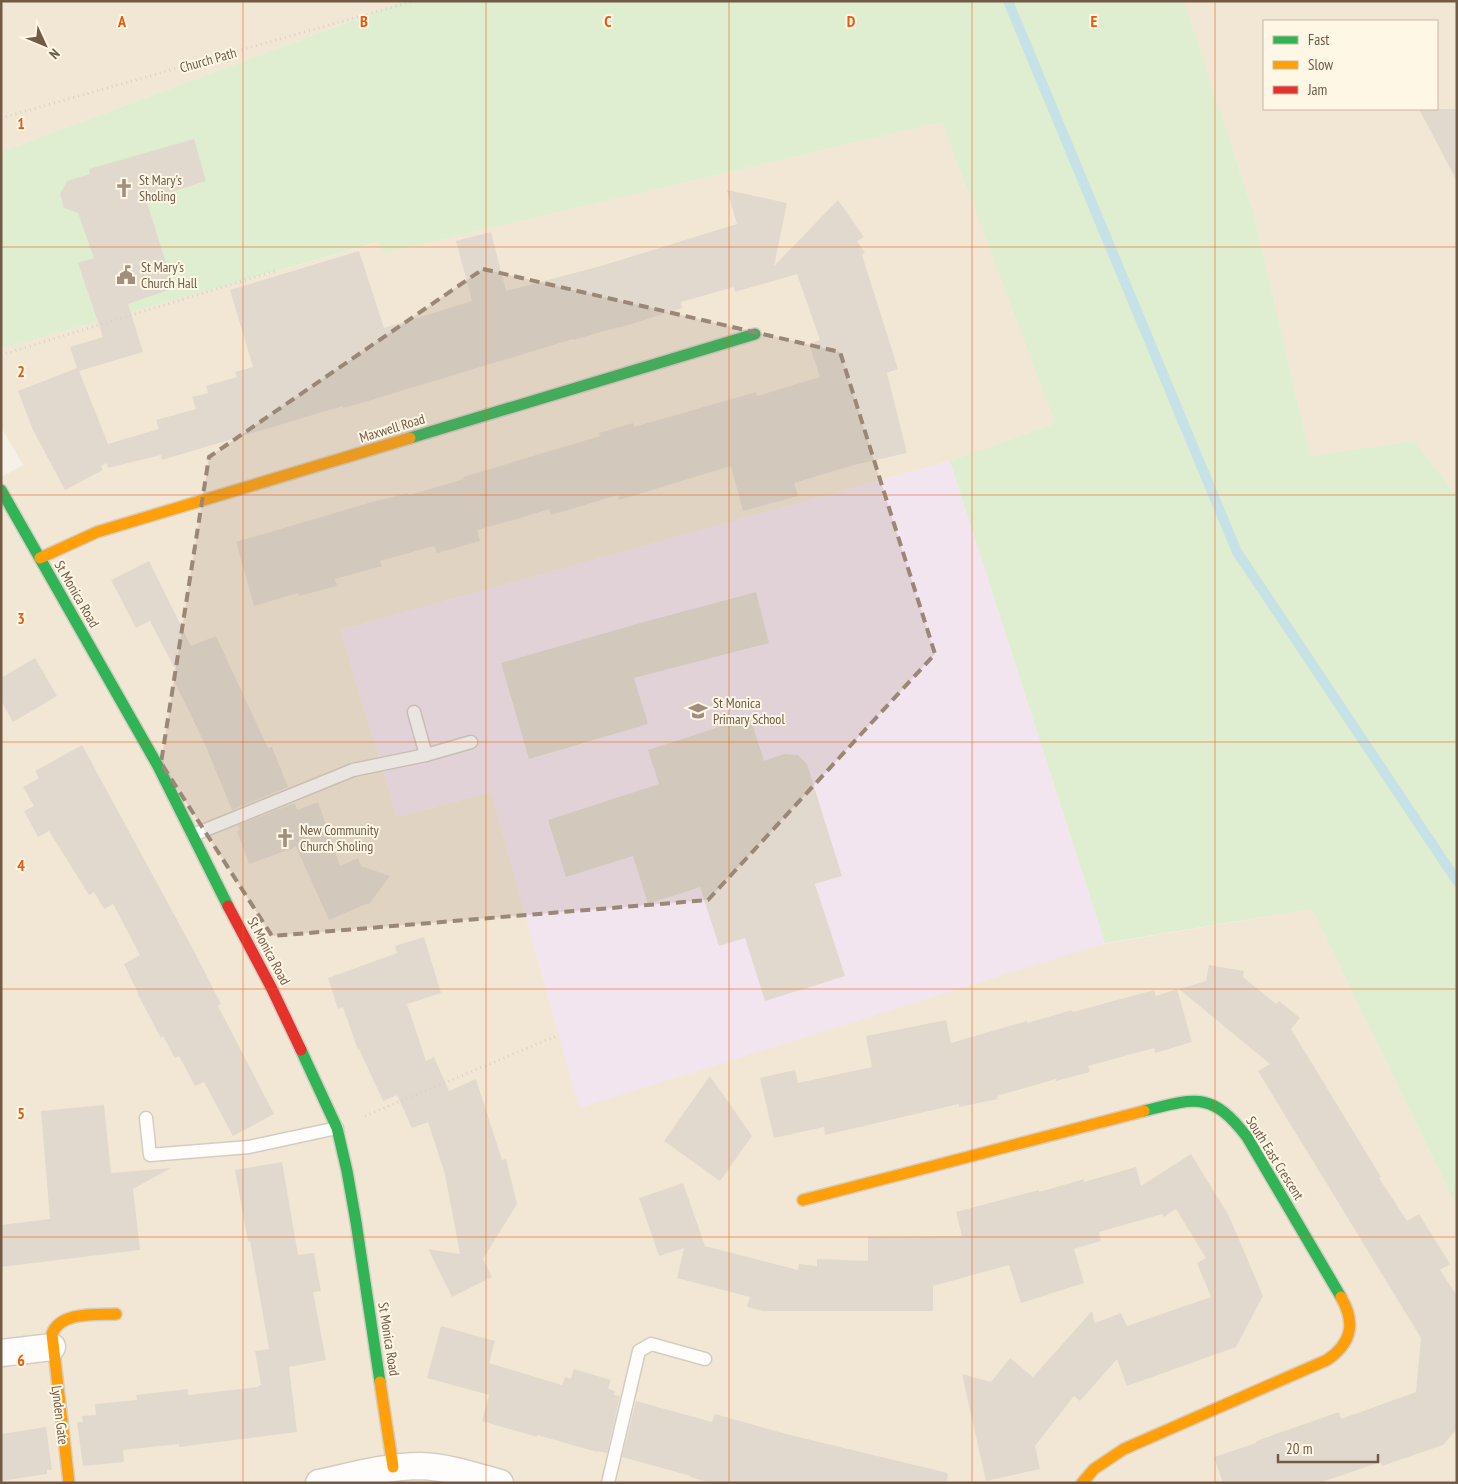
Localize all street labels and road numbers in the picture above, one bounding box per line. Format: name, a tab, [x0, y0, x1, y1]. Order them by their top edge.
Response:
street label: Church Path	[178, 43, 238, 77]
street label: Maxwell Road	[357, 410, 427, 446]
street label: St Monica Road	[51, 557, 103, 631]
street label: St Monica Road	[244, 914, 294, 988]
street label: South East Crescent	[1242, 1113, 1308, 1203]
street label: St Monica Road	[374, 1301, 404, 1377]
street label: Lynden Gate	[47, 1385, 73, 1446]

